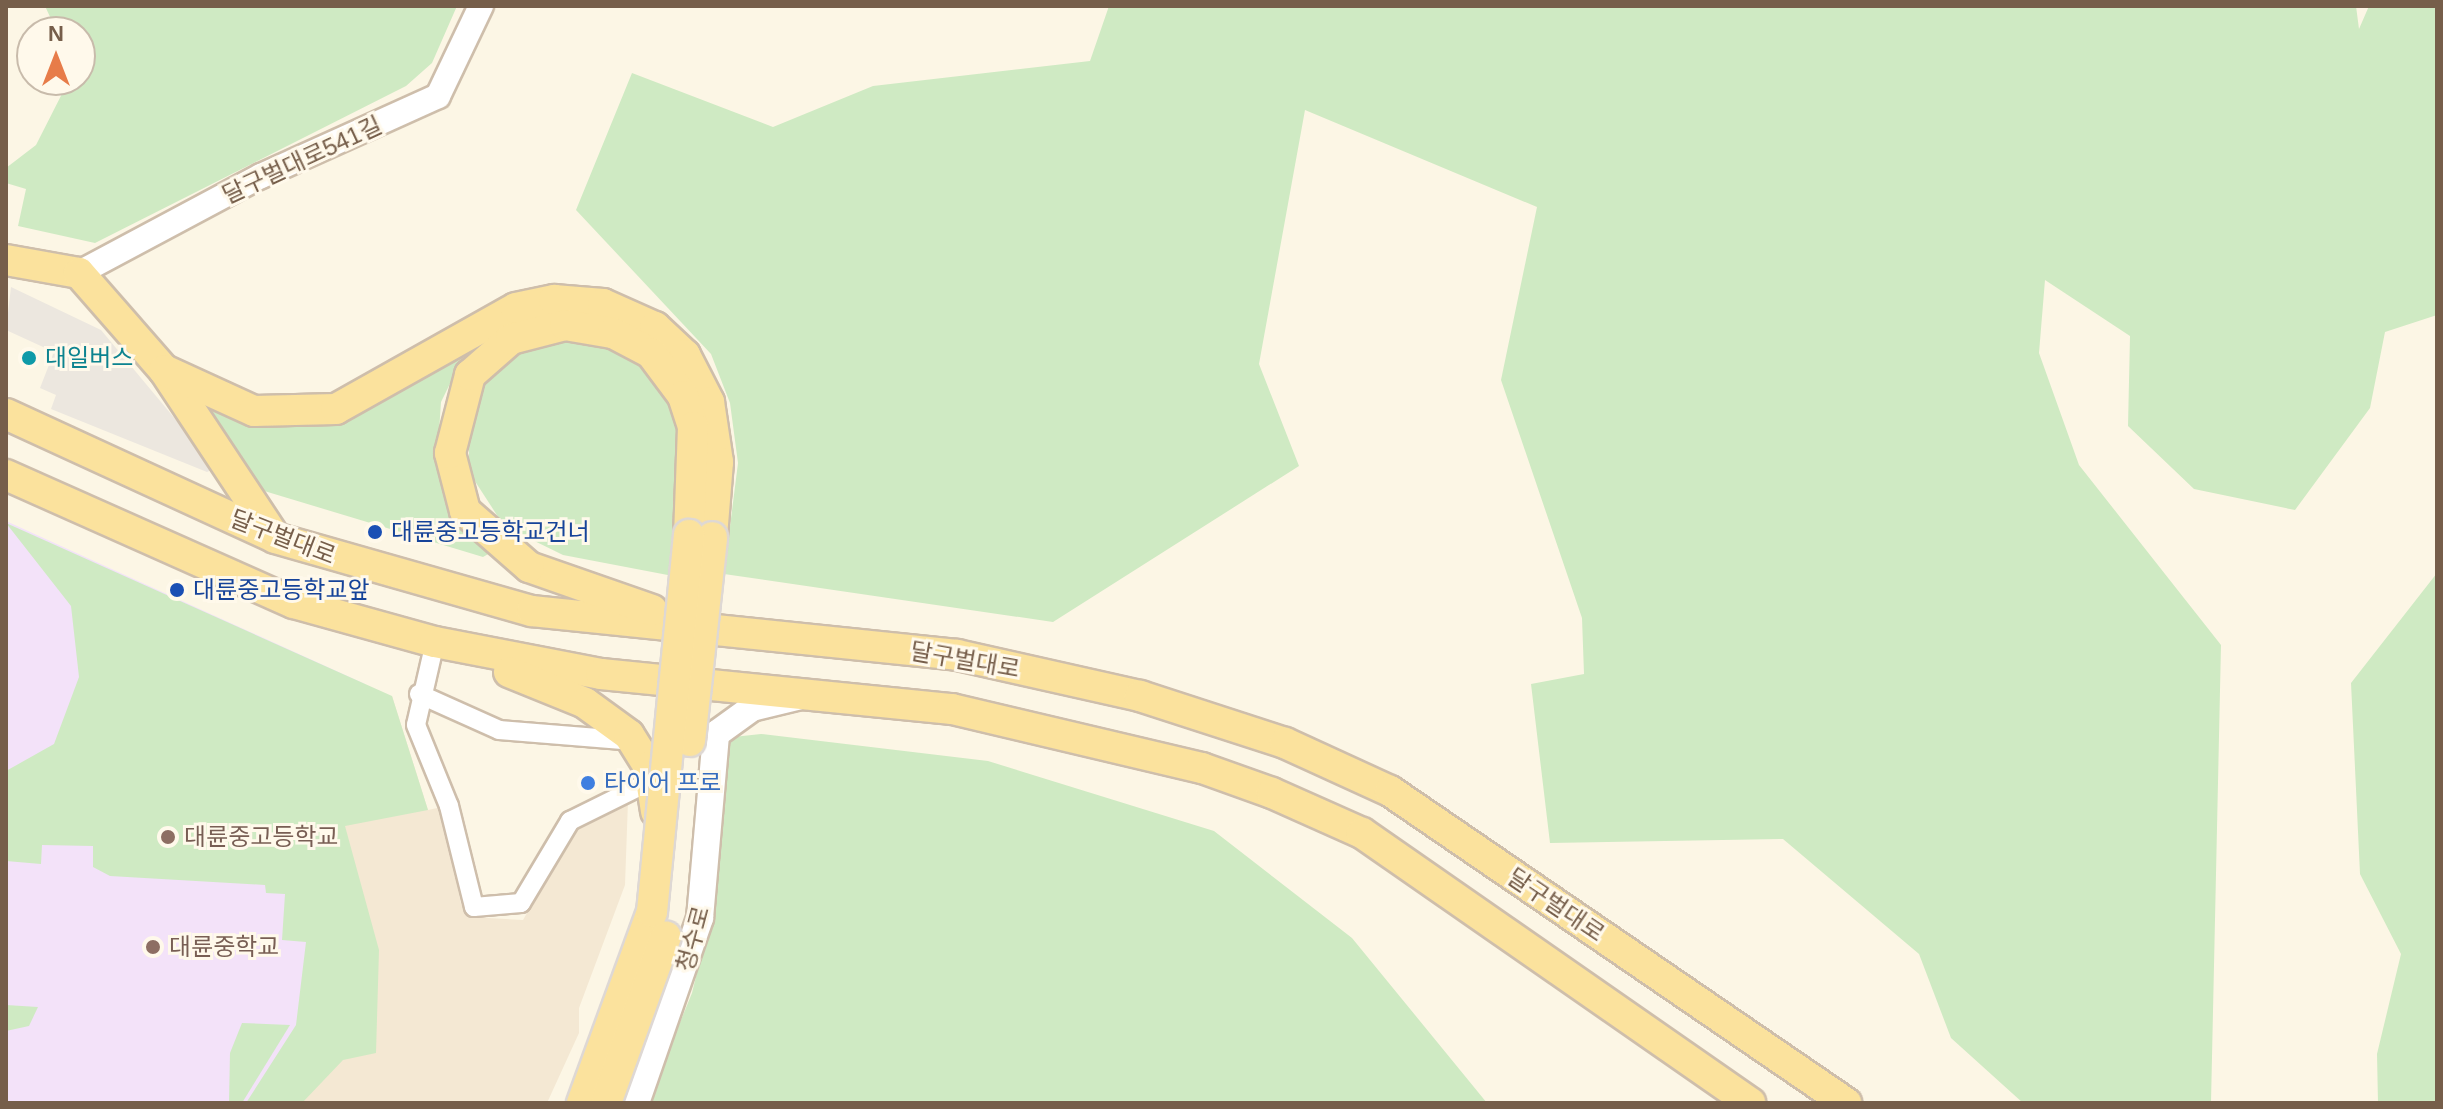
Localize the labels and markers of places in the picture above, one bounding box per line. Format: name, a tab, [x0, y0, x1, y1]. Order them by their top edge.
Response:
place label: 대일버스	[45, 344, 133, 372]
marker: 대일버스	[20, 349, 38, 367]
place label: 대륜중고등학교건너	[391, 518, 590, 546]
marker: 대륜중고등학교건너	[366, 523, 384, 541]
place label: 대륜중고등학교앞	[193, 576, 370, 604]
marker: 대륜중고등학교앞	[168, 581, 186, 599]
place label: 타이어 프로	[604, 769, 721, 797]
marker: 타이어 프로	[579, 774, 597, 792]
place label: 대륜중고등학교	[184, 823, 339, 851]
marker: 대륜중고등학교	[159, 828, 177, 846]
place label: 대륜중학교	[169, 933, 279, 961]
marker: 대륜중학교	[144, 938, 162, 956]

